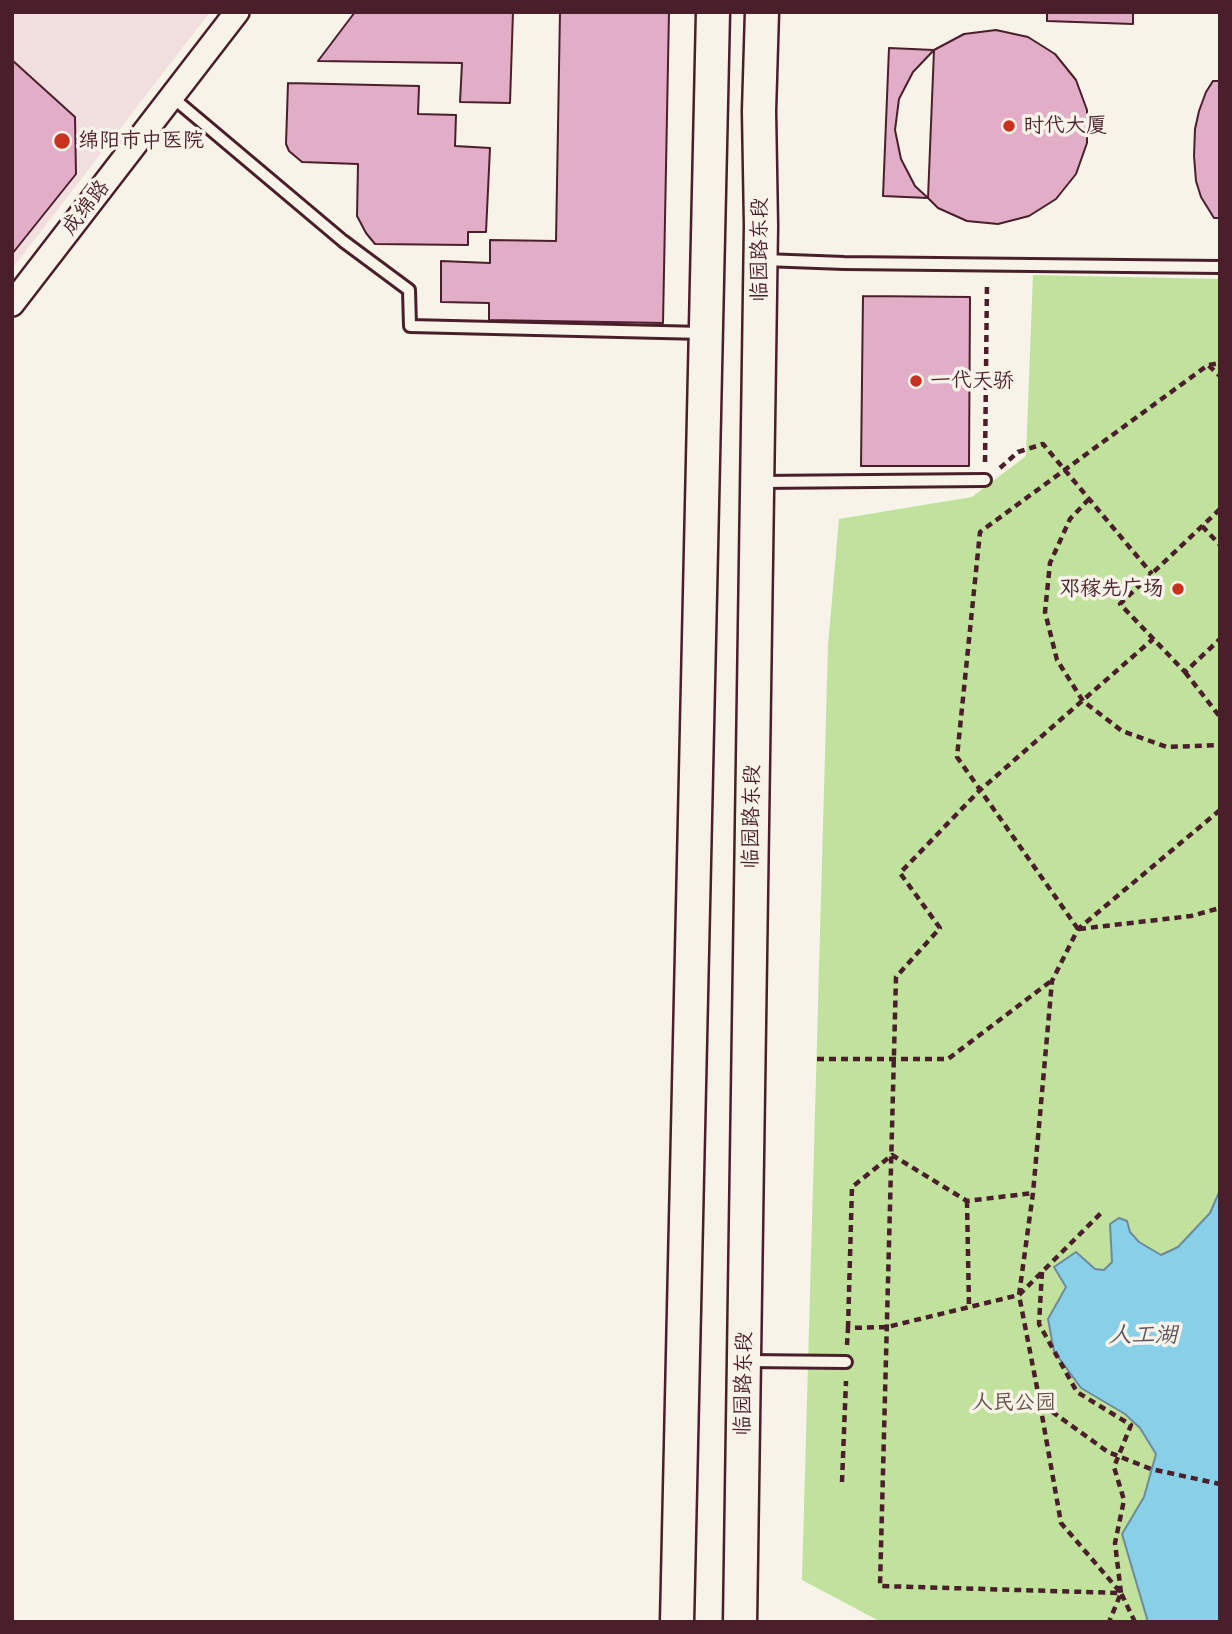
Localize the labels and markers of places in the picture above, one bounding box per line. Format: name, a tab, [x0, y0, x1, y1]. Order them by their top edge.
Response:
place label: 时代大厦	[1023, 113, 1107, 139]
marker: 时代大厦	[1001, 118, 1017, 134]
place label: 绵阳市中医院	[78, 128, 204, 154]
marker: 绵阳市中医院	[52, 131, 72, 151]
place label: 一代天骄	[930, 368, 1014, 394]
marker: 一代天骄	[908, 373, 924, 389]
place label: 邓稼先广场	[1059, 576, 1164, 602]
marker: 邓稼先广场	[1170, 581, 1186, 597]

